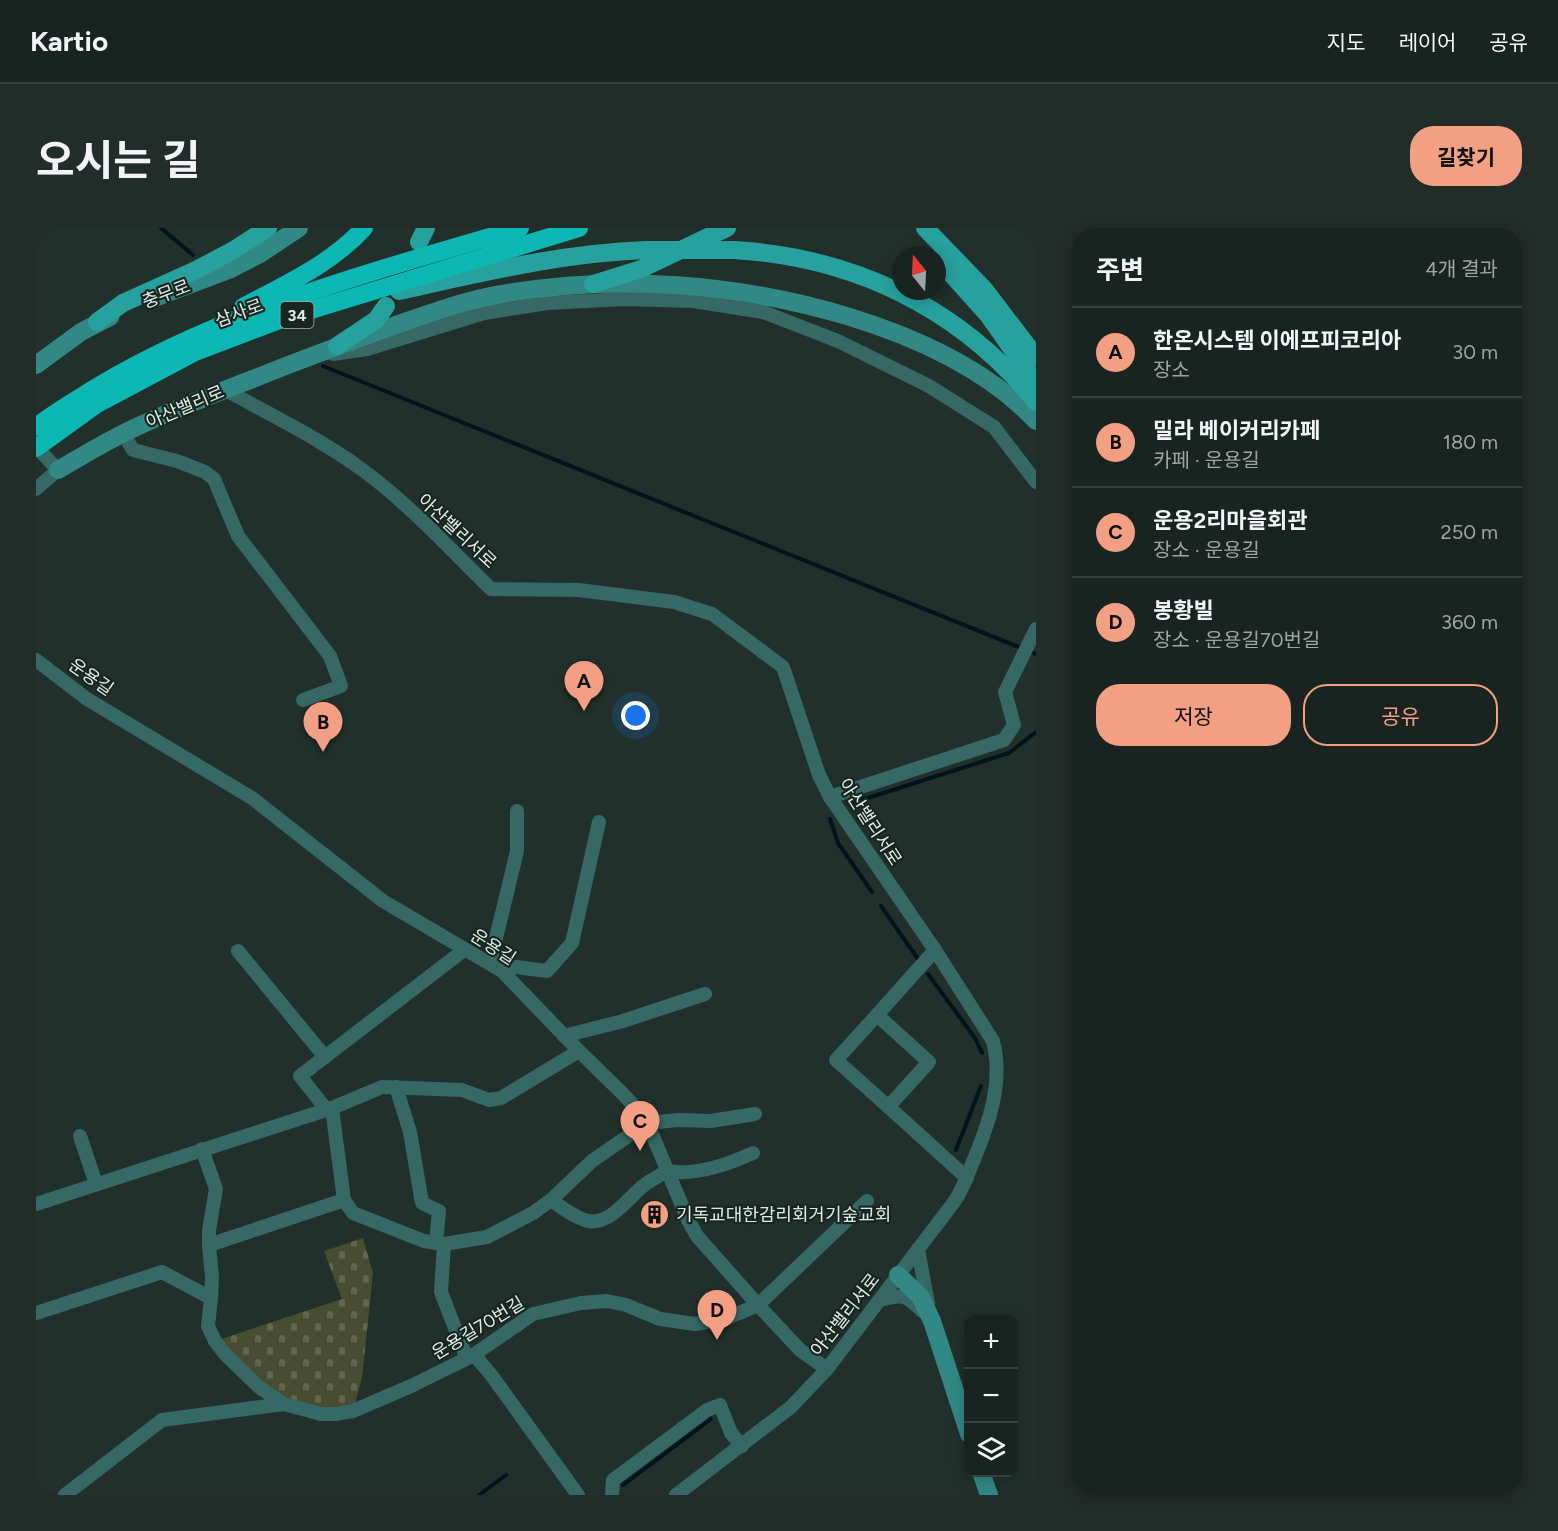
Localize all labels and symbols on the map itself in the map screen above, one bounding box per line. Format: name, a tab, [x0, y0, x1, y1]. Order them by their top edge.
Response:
north arrow	[892, 246, 946, 300]
street label: 충무로	[139, 275, 193, 313]
street label: 삼사로	[212, 294, 266, 332]
road number: 34	[280, 302, 314, 328]
street label: 아산밸리로	[143, 381, 227, 433]
street label: 아산밸리서로	[413, 489, 501, 573]
street label: 운용길	[64, 654, 118, 700]
pin: A	[564, 662, 604, 711]
your location	[621, 701, 650, 730]
pin: B	[304, 702, 342, 752]
street label: 아산밸리서로	[834, 774, 906, 870]
street label: 운용길	[466, 924, 520, 970]
pin: C	[620, 1102, 660, 1151]
building icon: 기독교대한감리회거기숲교회	[639, 1199, 671, 1231]
place label: 기독교대한감리회거기숲교회	[676, 1204, 891, 1226]
street label: 아산밸리서로	[806, 1269, 884, 1361]
pin: D	[698, 1290, 736, 1340]
street label: 운용길70번길	[428, 1292, 528, 1364]

